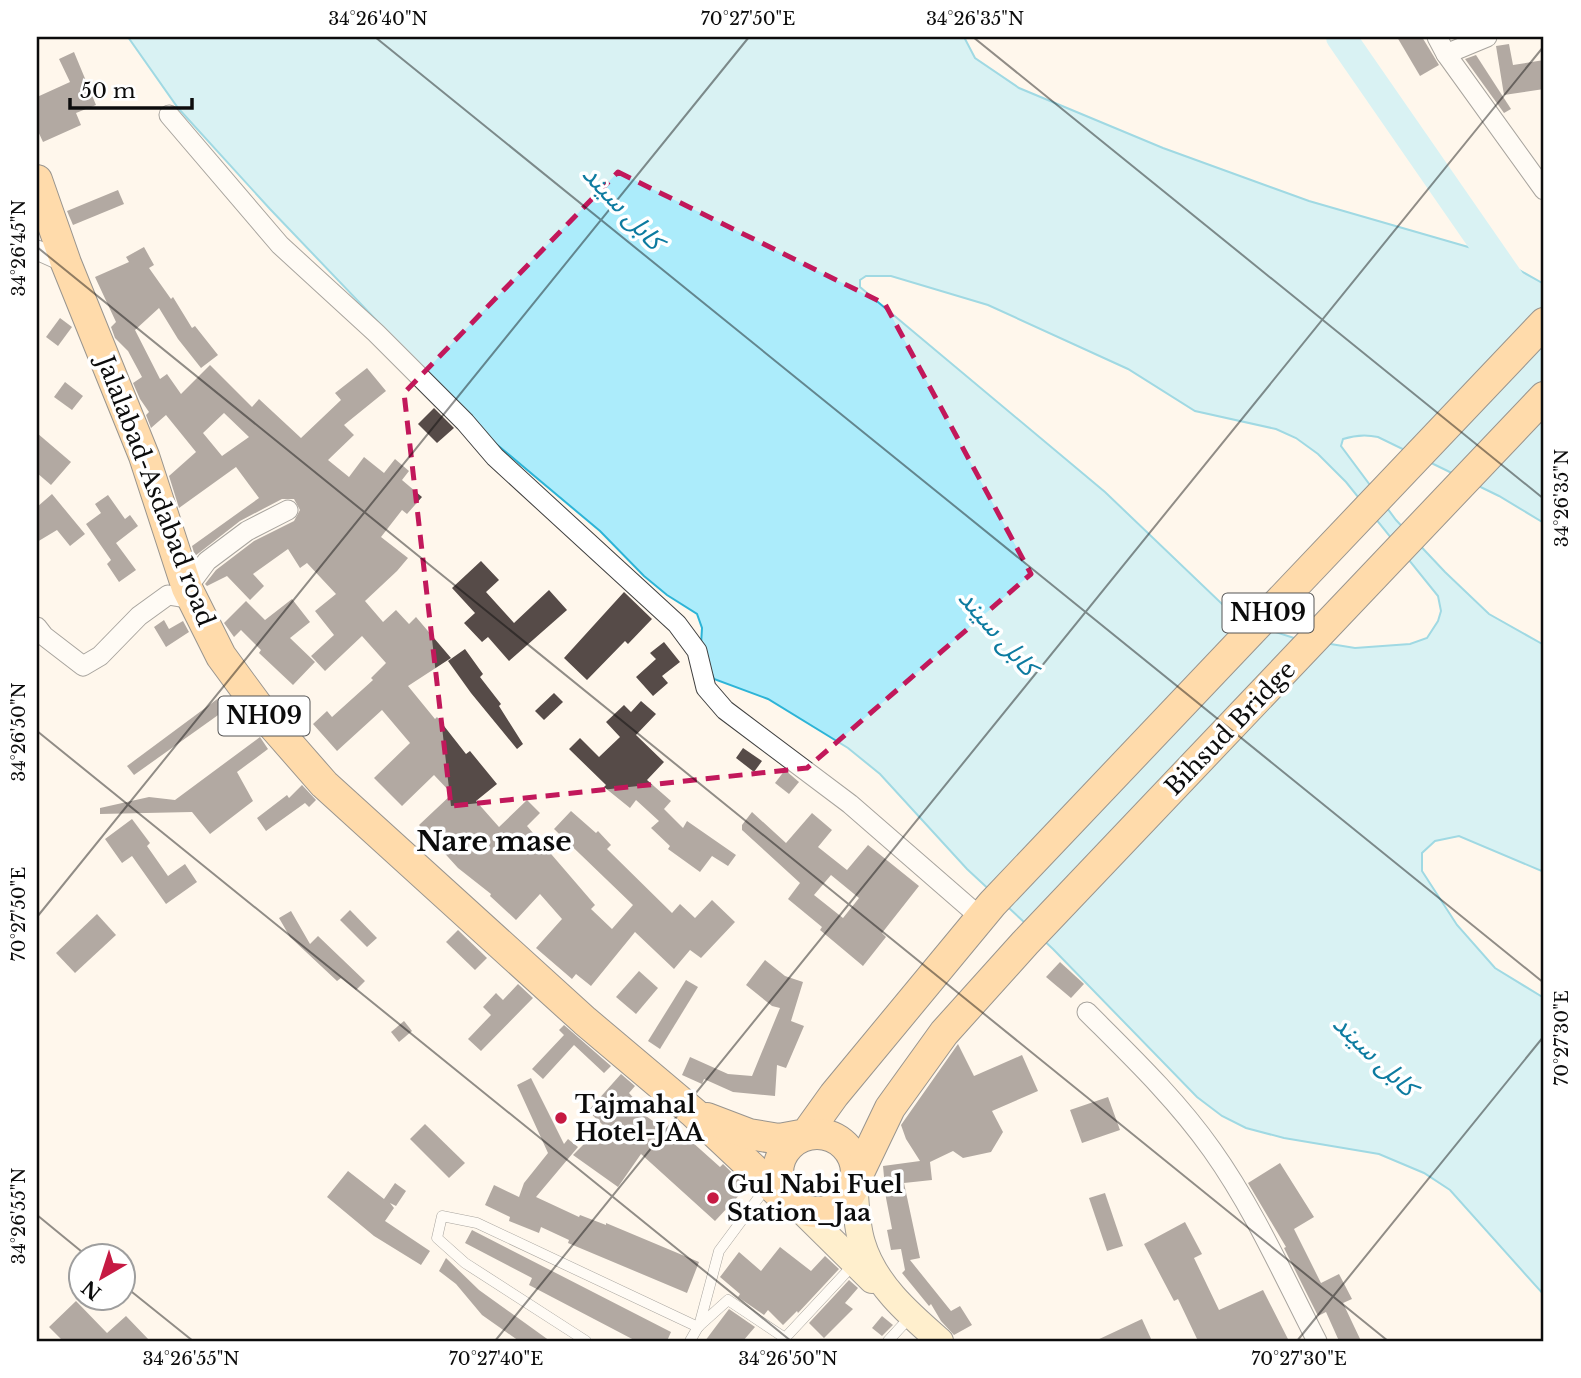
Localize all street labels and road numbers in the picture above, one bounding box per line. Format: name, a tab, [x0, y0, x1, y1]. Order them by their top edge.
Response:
street label: Jalalabad-Asdabad road	[90, 349, 221, 630]
road number: NH09	[1222, 594, 1314, 632]
street label: Bihsud Bridge	[1159, 655, 1301, 801]
road number: NH09	[218, 696, 310, 736]

